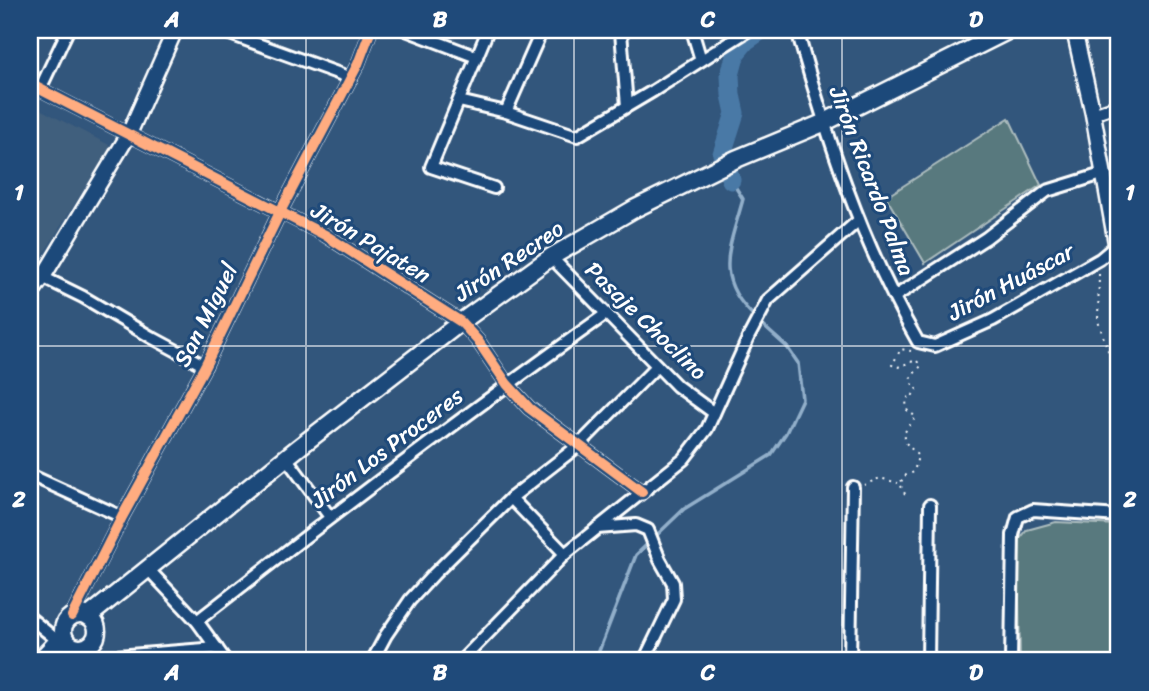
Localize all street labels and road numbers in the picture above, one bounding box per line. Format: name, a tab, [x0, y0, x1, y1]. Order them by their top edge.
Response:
street label: Jirón Ricardo Palma	[817, 79, 927, 282]
street label: Jirón Pajaten	[302, 190, 439, 295]
street label: Jirón Recreo	[444, 209, 573, 314]
street label: Jirón Huáscar	[939, 231, 1083, 333]
street label: Pasaje Choclino	[575, 251, 717, 391]
street label: San Miguel	[162, 255, 250, 375]
street label: Jirón Los Proceres	[301, 376, 473, 520]

